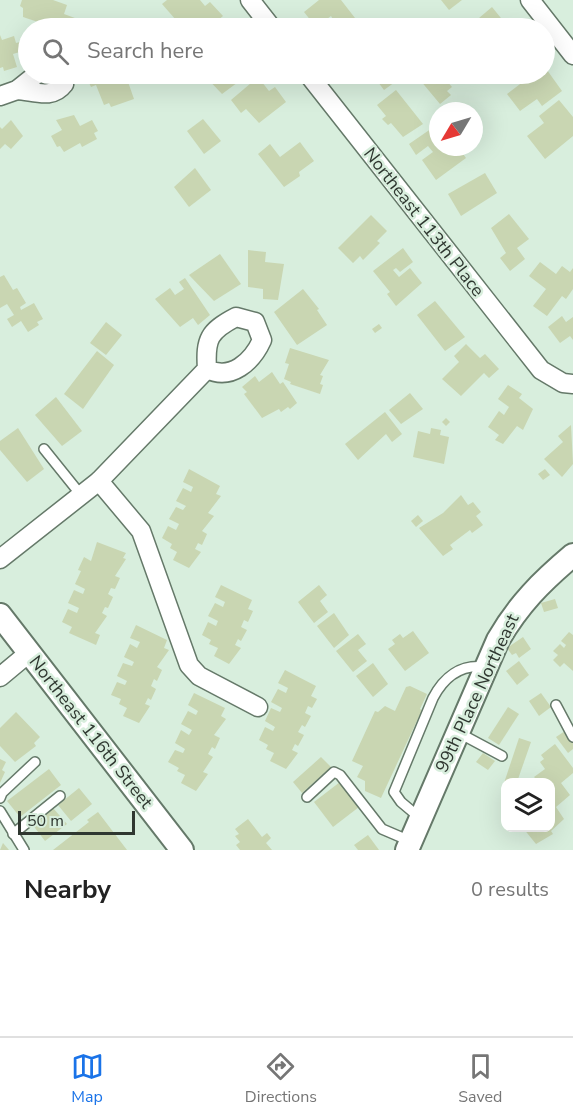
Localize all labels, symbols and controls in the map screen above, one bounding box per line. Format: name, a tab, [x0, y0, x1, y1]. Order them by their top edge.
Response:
search box	[18, 18, 555, 84]
icon: search	[39, 35, 72, 68]
text: Search here	[87, 36, 204, 66]
north arrow	[429, 102, 483, 156]
street label: Northeast 113th Place	[358, 143, 490, 301]
street label: 99th Place Northeast	[430, 609, 525, 776]
street label: Northeast 116th Street	[24, 651, 159, 814]
map controls	[501, 778, 555, 832]
button: layers	[501, 778, 555, 832]
scale bar	[18, 808, 135, 836]
text: 50 m	[27, 810, 64, 832]
text: Nearby	[24, 872, 111, 907]
text: 0 results	[471, 876, 549, 903]
tab: Map	[71, 1050, 104, 1108]
tab: Directions	[245, 1050, 317, 1108]
tab: Saved	[458, 1050, 502, 1108]

